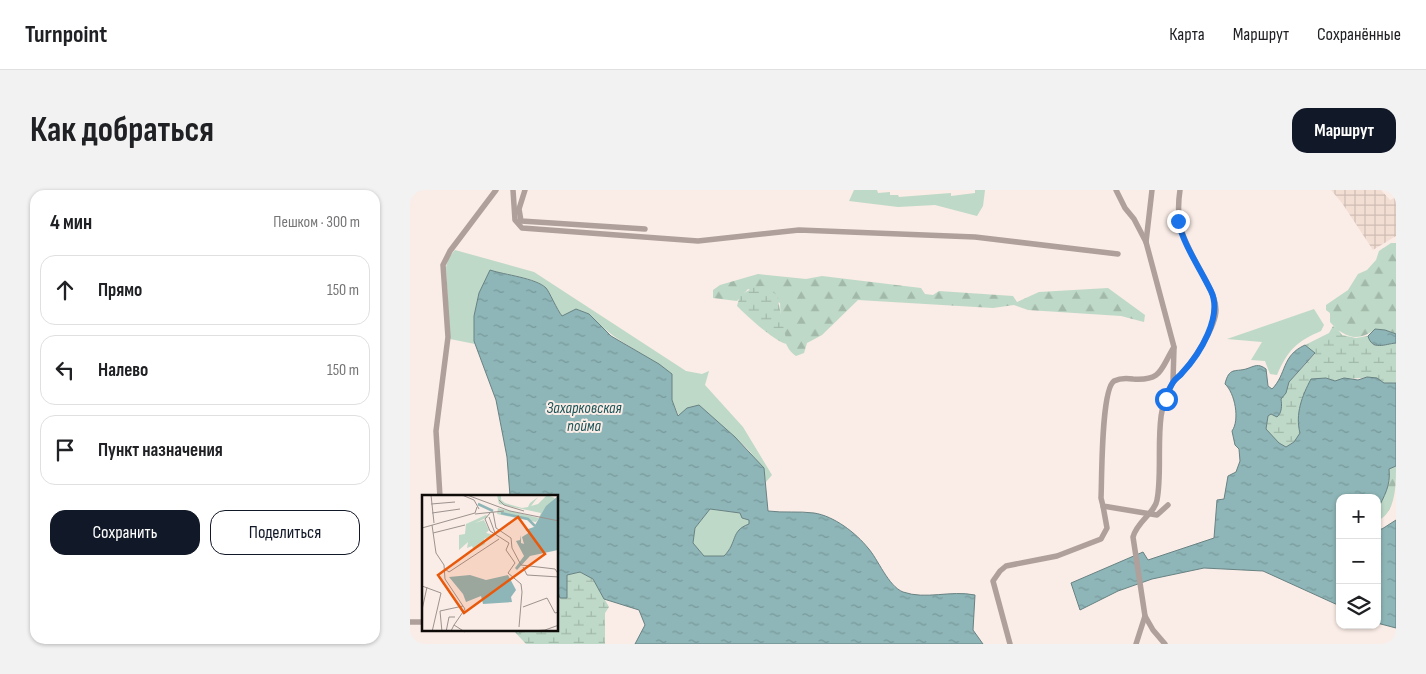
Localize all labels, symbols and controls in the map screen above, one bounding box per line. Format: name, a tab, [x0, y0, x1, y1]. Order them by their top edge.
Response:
text: Turnpoint	[25, 20, 107, 49]
text: Карта	[1169, 24, 1205, 45]
text: Маршрут	[1233, 24, 1289, 45]
text: Сохранённые	[1317, 24, 1401, 45]
button: Маршрут	[1292, 108, 1396, 153]
text: Как добраться	[30, 109, 214, 152]
text: 4 мин	[50, 210, 92, 235]
route end	[1167, 210, 1190, 233]
text: Пешком · 300 m	[273, 213, 360, 232]
icon: ahead	[51, 276, 79, 304]
text: Прямо	[98, 279, 142, 302]
text: 150 m	[327, 281, 359, 300]
icon: left	[51, 356, 79, 384]
text: Налево	[98, 359, 148, 382]
text: 150 m	[327, 361, 359, 380]
route start	[1155, 388, 1178, 411]
water label: Захарковская пойма	[546, 399, 622, 436]
icon: arrive	[51, 436, 79, 464]
text: Пункт назначения	[98, 439, 223, 462]
map controls	[1336, 494, 1381, 629]
button: +	[1336, 494, 1381, 539]
inset map	[422, 495, 559, 632]
button: Сохранить	[50, 510, 200, 555]
button: Поделиться	[210, 510, 360, 555]
button: −	[1336, 539, 1381, 584]
button: layers	[1336, 584, 1381, 629]

